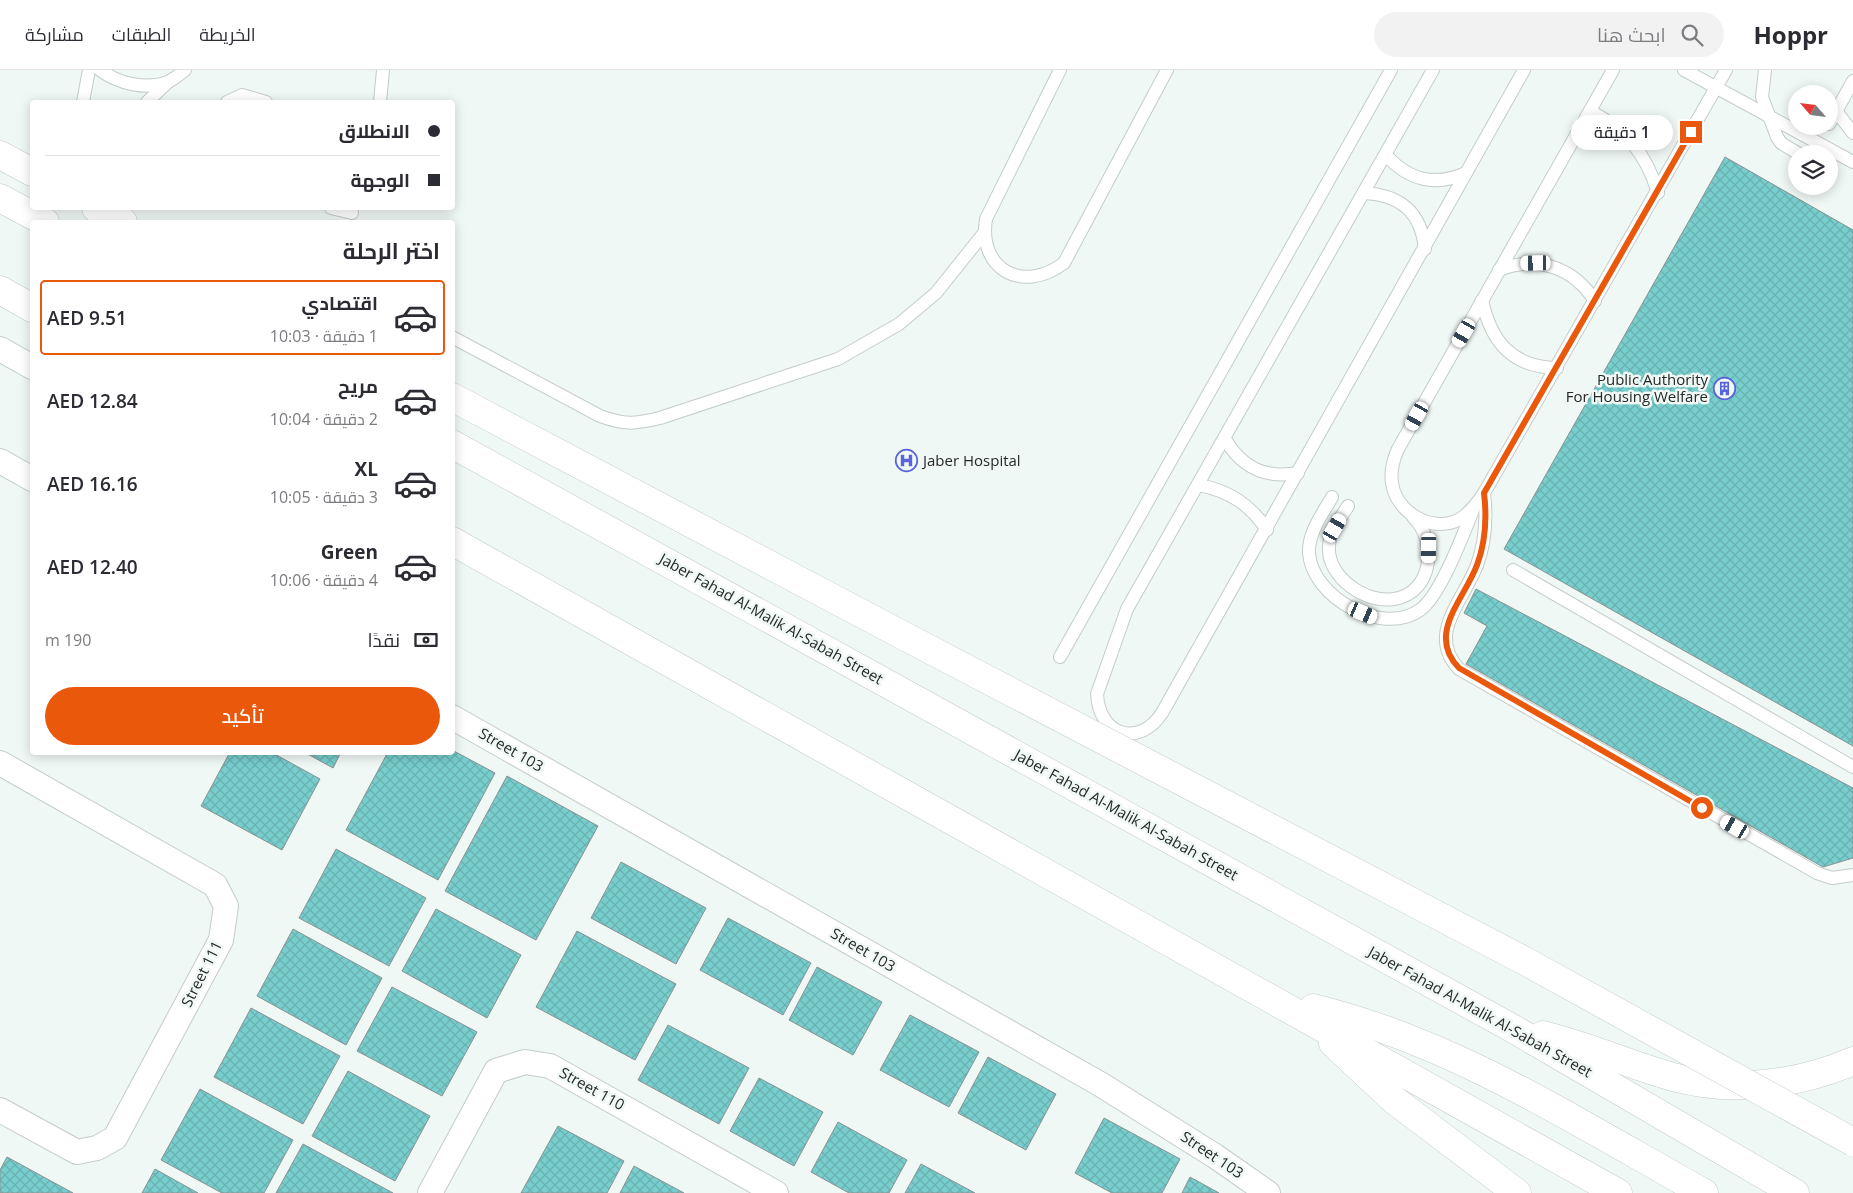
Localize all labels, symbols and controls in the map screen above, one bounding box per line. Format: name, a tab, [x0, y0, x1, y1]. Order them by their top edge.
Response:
search box	[1374, 12, 1724, 57]
text: Hoppr	[1754, 18, 1828, 51]
icon: search	[1678, 21, 1706, 49]
text: مشاركة	[25, 22, 84, 46]
text: الطبقات	[112, 22, 171, 46]
text: الخريطة	[199, 22, 256, 46]
text: ابحث هنا	[1597, 22, 1666, 48]
north arrow	[1788, 85, 1838, 135]
map controls	[1788, 85, 1838, 195]
callout: 1 دقيقة	[1571, 114, 1674, 150]
text: الانطلاق	[339, 118, 410, 144]
text: 1 دقيقة	[1594, 121, 1650, 143]
route end	[1680, 121, 1702, 143]
button: layers	[1788, 145, 1838, 195]
text: الوجهة	[350, 167, 410, 193]
text: اختر الرحلة	[343, 235, 440, 265]
car	[1520, 255, 1551, 271]
text: اقتصادي	[302, 290, 378, 316]
icon: car	[393, 295, 438, 340]
text: AED 9.51	[47, 305, 127, 331]
car	[1450, 316, 1477, 350]
text: 1 دقيقة · 10:03	[270, 325, 378, 347]
place label: Public Authority For Housing Welfare	[1566, 369, 1708, 406]
text: مريح	[338, 373, 378, 399]
building icon: Public Authority For Housing Welfare	[1712, 377, 1736, 401]
icon: car	[393, 378, 438, 423]
text: AED 12.84	[47, 388, 138, 414]
car	[1403, 399, 1430, 433]
text: 2 دقيقة · 10:04	[270, 408, 378, 430]
hospital icon: Jaber Hospital	[895, 449, 919, 473]
place label: Jaber Hospital	[921, 450, 1021, 470]
text: XL	[355, 456, 378, 482]
icon: car	[393, 461, 438, 506]
text: AED 16.16	[47, 471, 138, 497]
text: 3 دقيقة · 10:05	[270, 486, 378, 508]
car	[1321, 511, 1348, 545]
car	[1421, 533, 1436, 563]
text: Green	[321, 539, 378, 565]
icon: car	[393, 544, 438, 589]
street label: Jaber Fahad Al-Malik Al-Sabah Street	[654, 547, 887, 688]
text: AED 12.40	[47, 554, 138, 580]
text: 4 دقيقة · 10:06	[270, 569, 378, 591]
car	[1346, 600, 1379, 626]
icon: cash	[412, 626, 440, 654]
text: نقدًا	[368, 627, 400, 653]
text: 190 m	[45, 629, 91, 651]
button: تأكيد	[45, 687, 440, 745]
street label: Street 103	[476, 723, 547, 776]
street label: Jaber Fahad Al-Malik Al-Sabah Street	[1009, 743, 1242, 884]
route start	[1691, 797, 1713, 819]
car	[1718, 813, 1751, 841]
street label: Street 103	[828, 923, 899, 976]
street label: Street 111	[176, 937, 226, 1010]
street label: Jaber Fahad Al-Malik Al-Sabah Street	[1363, 940, 1596, 1081]
street label: Street 110	[556, 1062, 629, 1114]
street label: Street 103	[1177, 1126, 1248, 1182]

